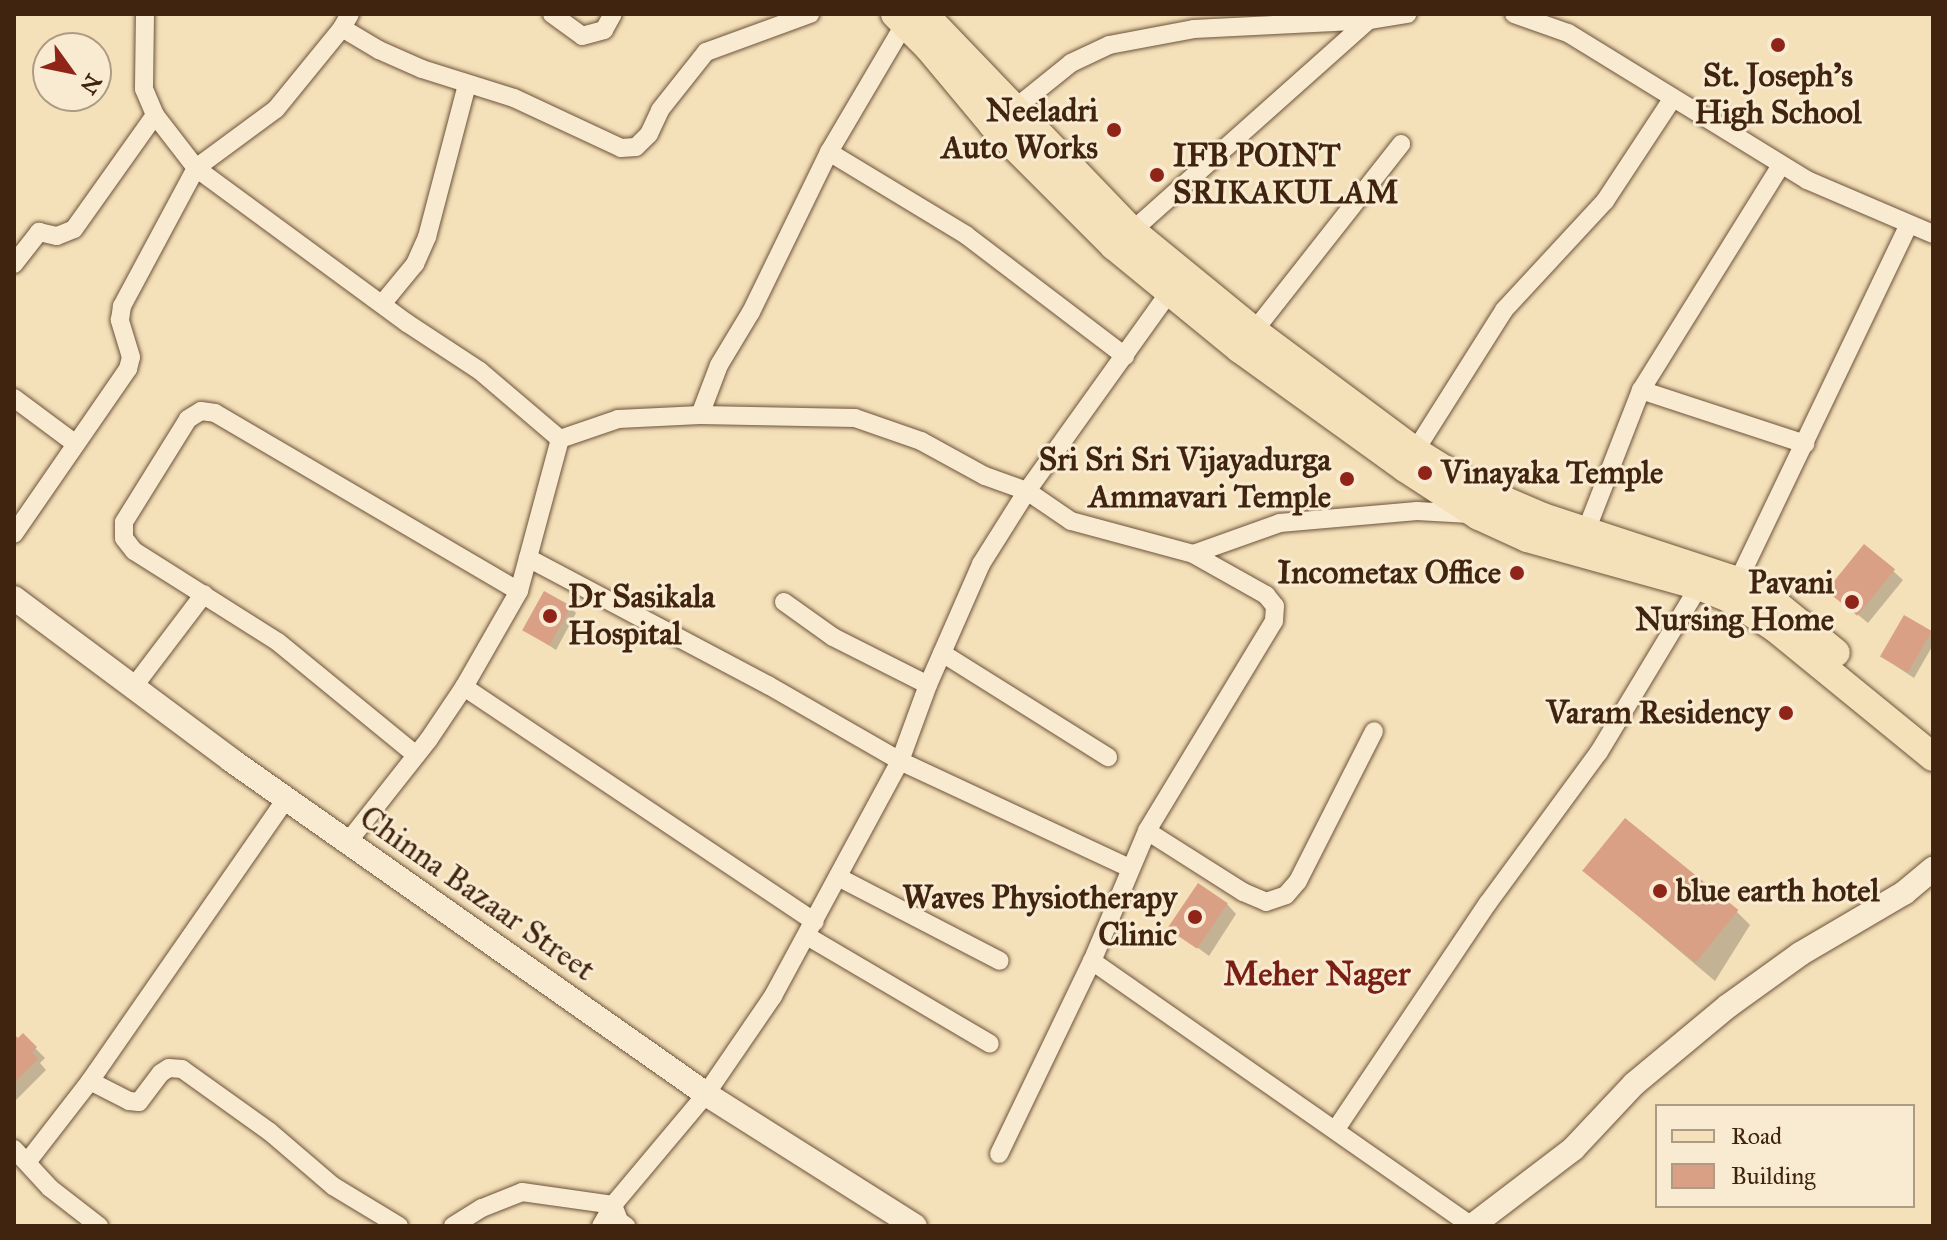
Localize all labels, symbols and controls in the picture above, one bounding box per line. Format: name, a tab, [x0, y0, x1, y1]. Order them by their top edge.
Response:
north arrow	[32, 32, 112, 112]
marker: St. Joseph's High School	[1769, 36, 1787, 54]
place label: St. Joseph's High School	[1695, 58, 1861, 133]
text: N	[74, 69, 107, 99]
place label: Neeladri Auto Works	[942, 93, 1098, 168]
marker: Neeladri Auto Works	[1105, 121, 1123, 139]
place label: IFB POINT SRIKAKULAM	[1173, 138, 1398, 213]
marker: IFB POINT SRIKAKULAM	[1148, 166, 1166, 184]
place label: Sri Sri Sri Vijayadurga Ammavari Temple	[1039, 442, 1331, 517]
place label: Vinayaka Temple	[1441, 454, 1663, 492]
marker: Vinayaka Temple	[1416, 464, 1434, 482]
marker: Sri Sri Sri Vijayadurga Ammavari Temple	[1338, 470, 1356, 488]
place label: Incometax Office	[1278, 554, 1501, 592]
marker: Incometax Office	[1508, 564, 1526, 582]
place label: Pavani Nursing Home	[1635, 565, 1834, 640]
place label: Dr Sasikala Hospital	[568, 579, 715, 654]
marker: Pavani Nursing Home	[1841, 591, 1863, 613]
marker: Dr Sasikala Hospital	[539, 605, 561, 627]
place label: Varam Residency	[1546, 694, 1770, 732]
marker: Varam Residency	[1777, 704, 1795, 722]
street label: Chinna Bazaar Street	[352, 798, 602, 990]
place label: blue earth hotel	[1676, 872, 1879, 910]
place label: Waves Physiotherapy Clinic	[902, 880, 1177, 955]
marker: blue earth hotel	[1651, 882, 1669, 900]
marker: Waves Physiotherapy Clinic	[1184, 906, 1206, 928]
district label: Meher Nager	[1224, 954, 1410, 994]
legend	[1655, 1104, 1915, 1208]
text: Road	[1731, 1121, 1782, 1151]
text: Building	[1731, 1161, 1816, 1191]

